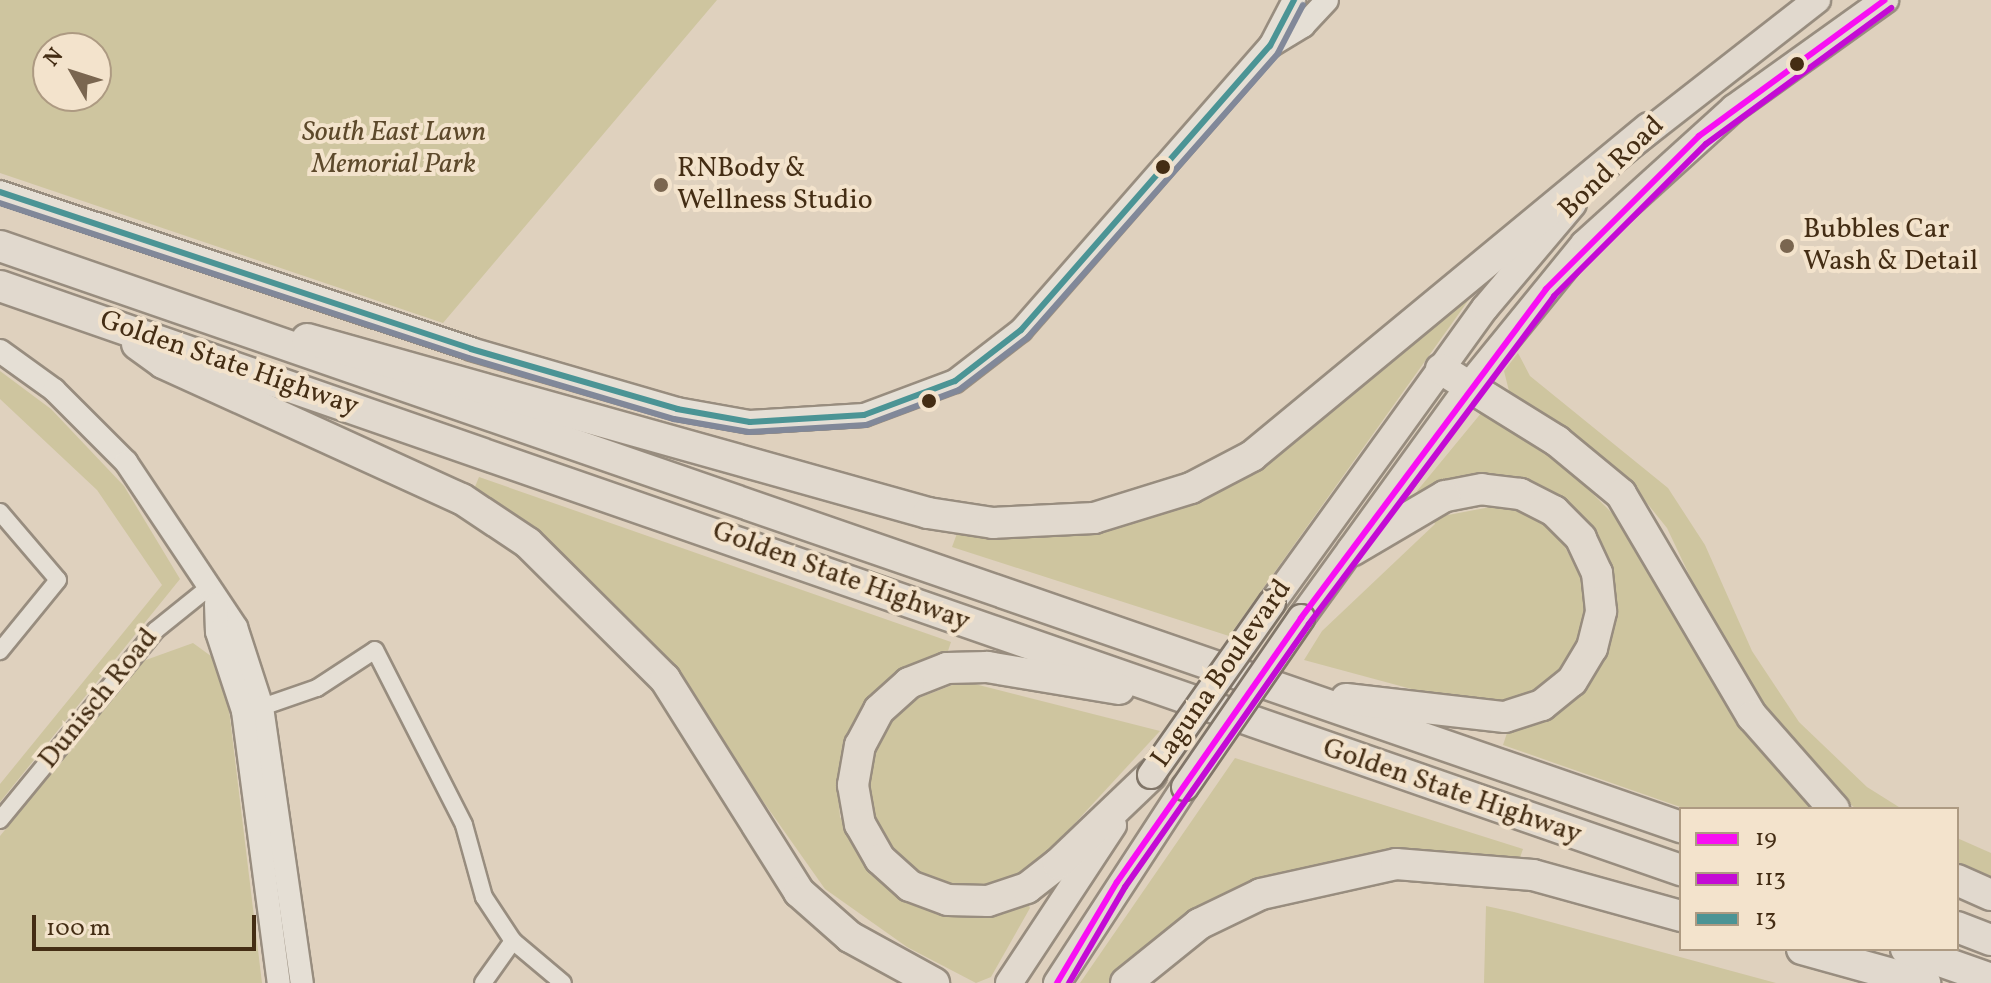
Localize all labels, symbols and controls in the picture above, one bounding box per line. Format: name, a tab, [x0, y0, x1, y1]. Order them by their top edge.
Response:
north arrow	[32, 32, 112, 112]
text: N	[37, 42, 72, 74]
unlabelled marker	[1789, 56, 1805, 72]
street label: Bond Road	[1552, 109, 1672, 227]
park label: South East Lawn Memorial Park	[302, 116, 486, 182]
place label: RNBody & Wellness Studio	[677, 152, 873, 218]
unlabelled marker	[1155, 159, 1171, 175]
marker: RNBody & Wellness Studio	[652, 176, 670, 194]
place label: Bubbles Car Wash & Detail	[1803, 213, 1978, 279]
marker: Bubbles Car Wash & Detail	[1778, 237, 1796, 255]
street label: Golden State Highway	[95, 304, 363, 424]
unlabelled marker	[921, 393, 937, 409]
street label: Golden State Highway	[708, 515, 974, 639]
street label: Laguna Boulevard	[1145, 574, 1299, 774]
street label: Dunisch Road	[32, 622, 166, 776]
street label: Golden State Highway	[1318, 732, 1586, 852]
legend	[1679, 807, 1959, 951]
text: 19	[1755, 822, 1777, 856]
text: 113	[1755, 862, 1786, 896]
scale bar	[36, 899, 260, 949]
text: 13	[1755, 902, 1777, 936]
text: 100 m	[46, 912, 111, 946]

